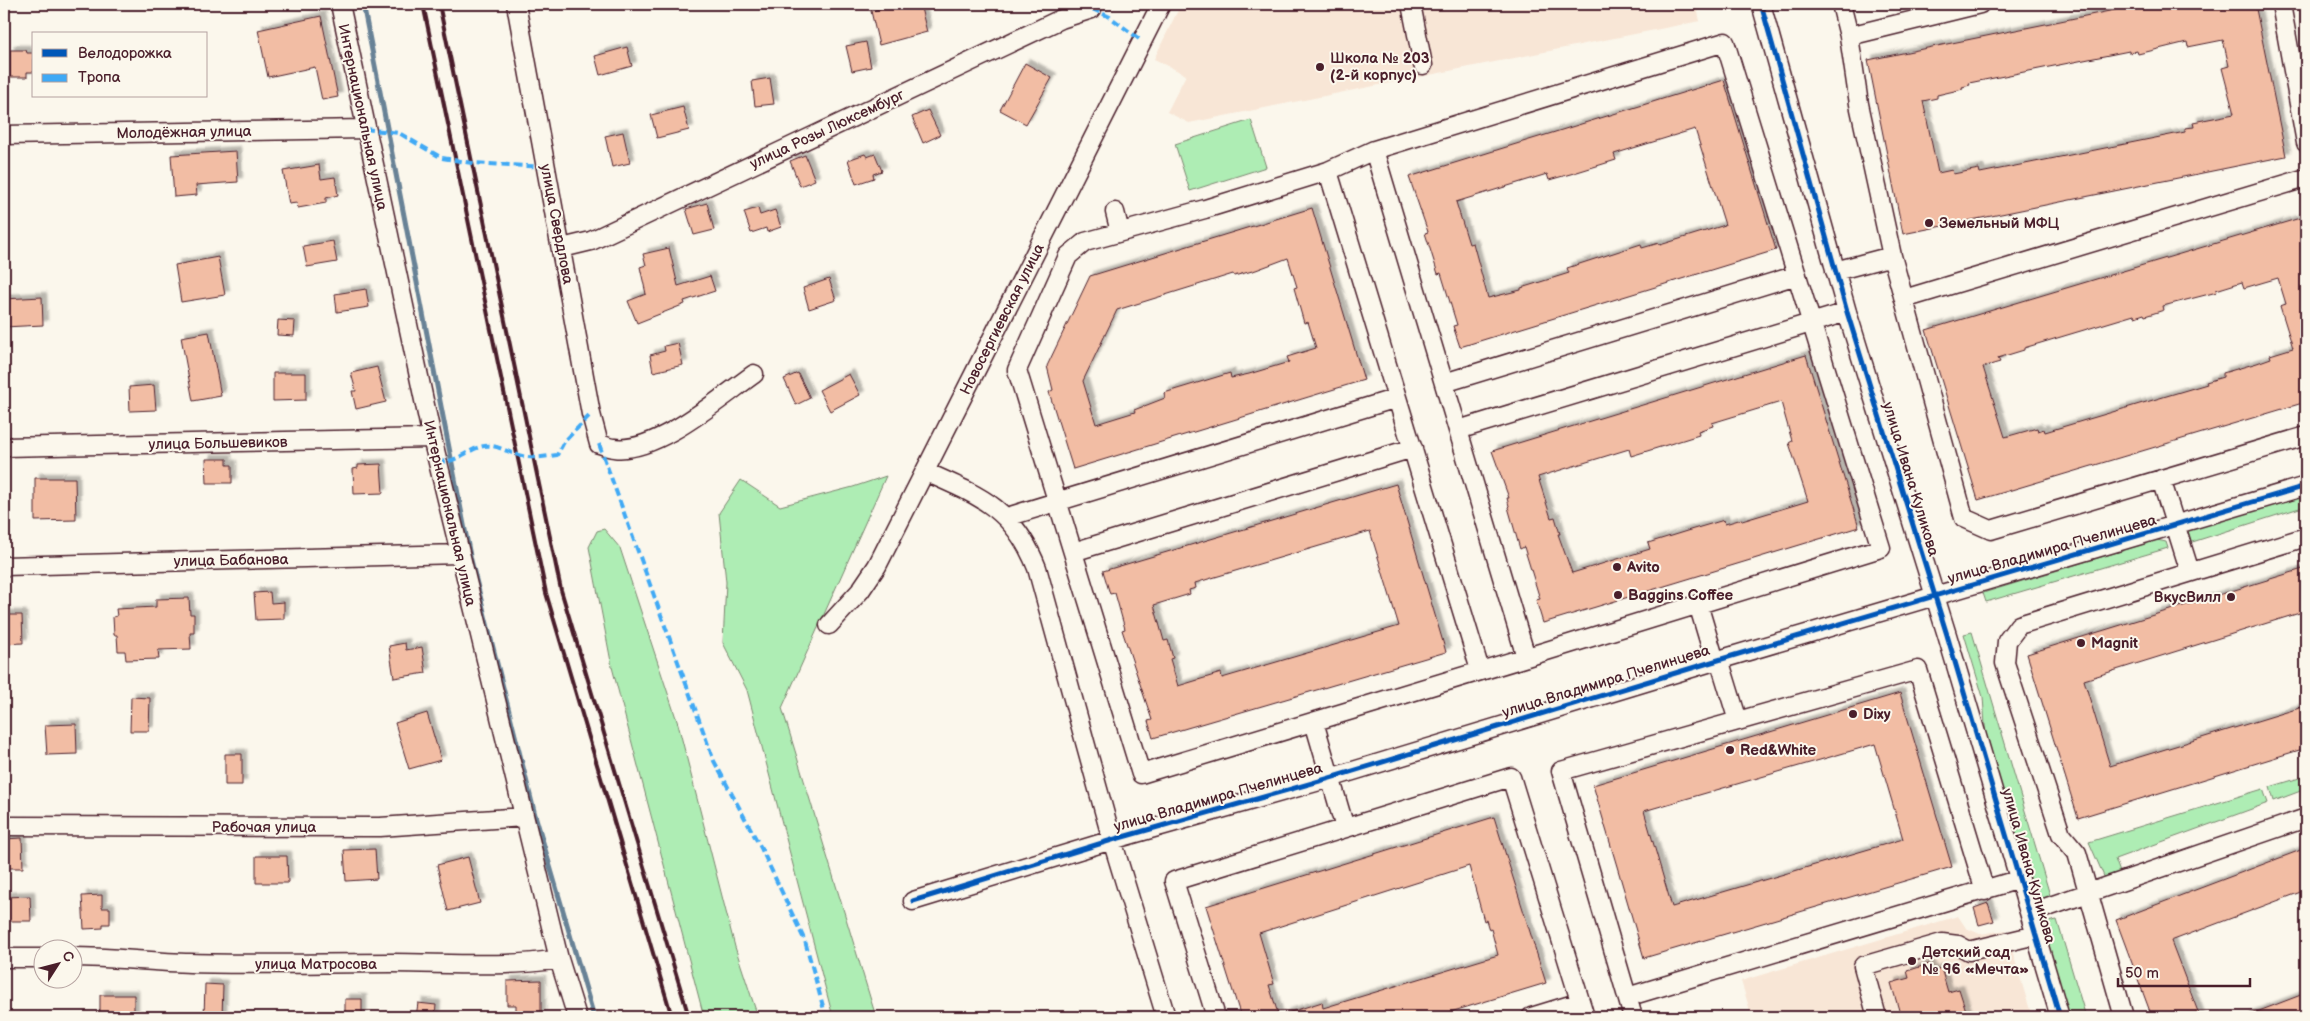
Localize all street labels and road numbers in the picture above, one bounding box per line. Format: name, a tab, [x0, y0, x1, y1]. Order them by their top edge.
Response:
street label: Интернациональная улица	[333, 22, 392, 212]
street label: улица Розы Люксембург	[747, 85, 908, 174]
street label: Молодёжная улица	[116, 122, 252, 143]
street label: улица Свердлова	[536, 162, 578, 286]
street label: Новосергиевская улица	[956, 240, 1049, 398]
street label: улица Ивана Куликова	[1878, 400, 1943, 559]
street label: Интернациональная улица	[419, 418, 480, 608]
street label: улица Большевиков	[148, 433, 288, 454]
street label: улица Владимира Пчелинцева	[1946, 511, 2159, 588]
street label: улица Бабанова	[173, 550, 289, 571]
street label: улица Владимира Пчелинцева	[1500, 641, 1712, 722]
street label: улица Владимира Пчелинцева	[1112, 759, 1325, 836]
street label: улица Ивана Куликова	[1997, 786, 2060, 946]
street label: Рабочая улица	[212, 818, 317, 837]
street label: улица Матросова	[255, 955, 377, 974]

